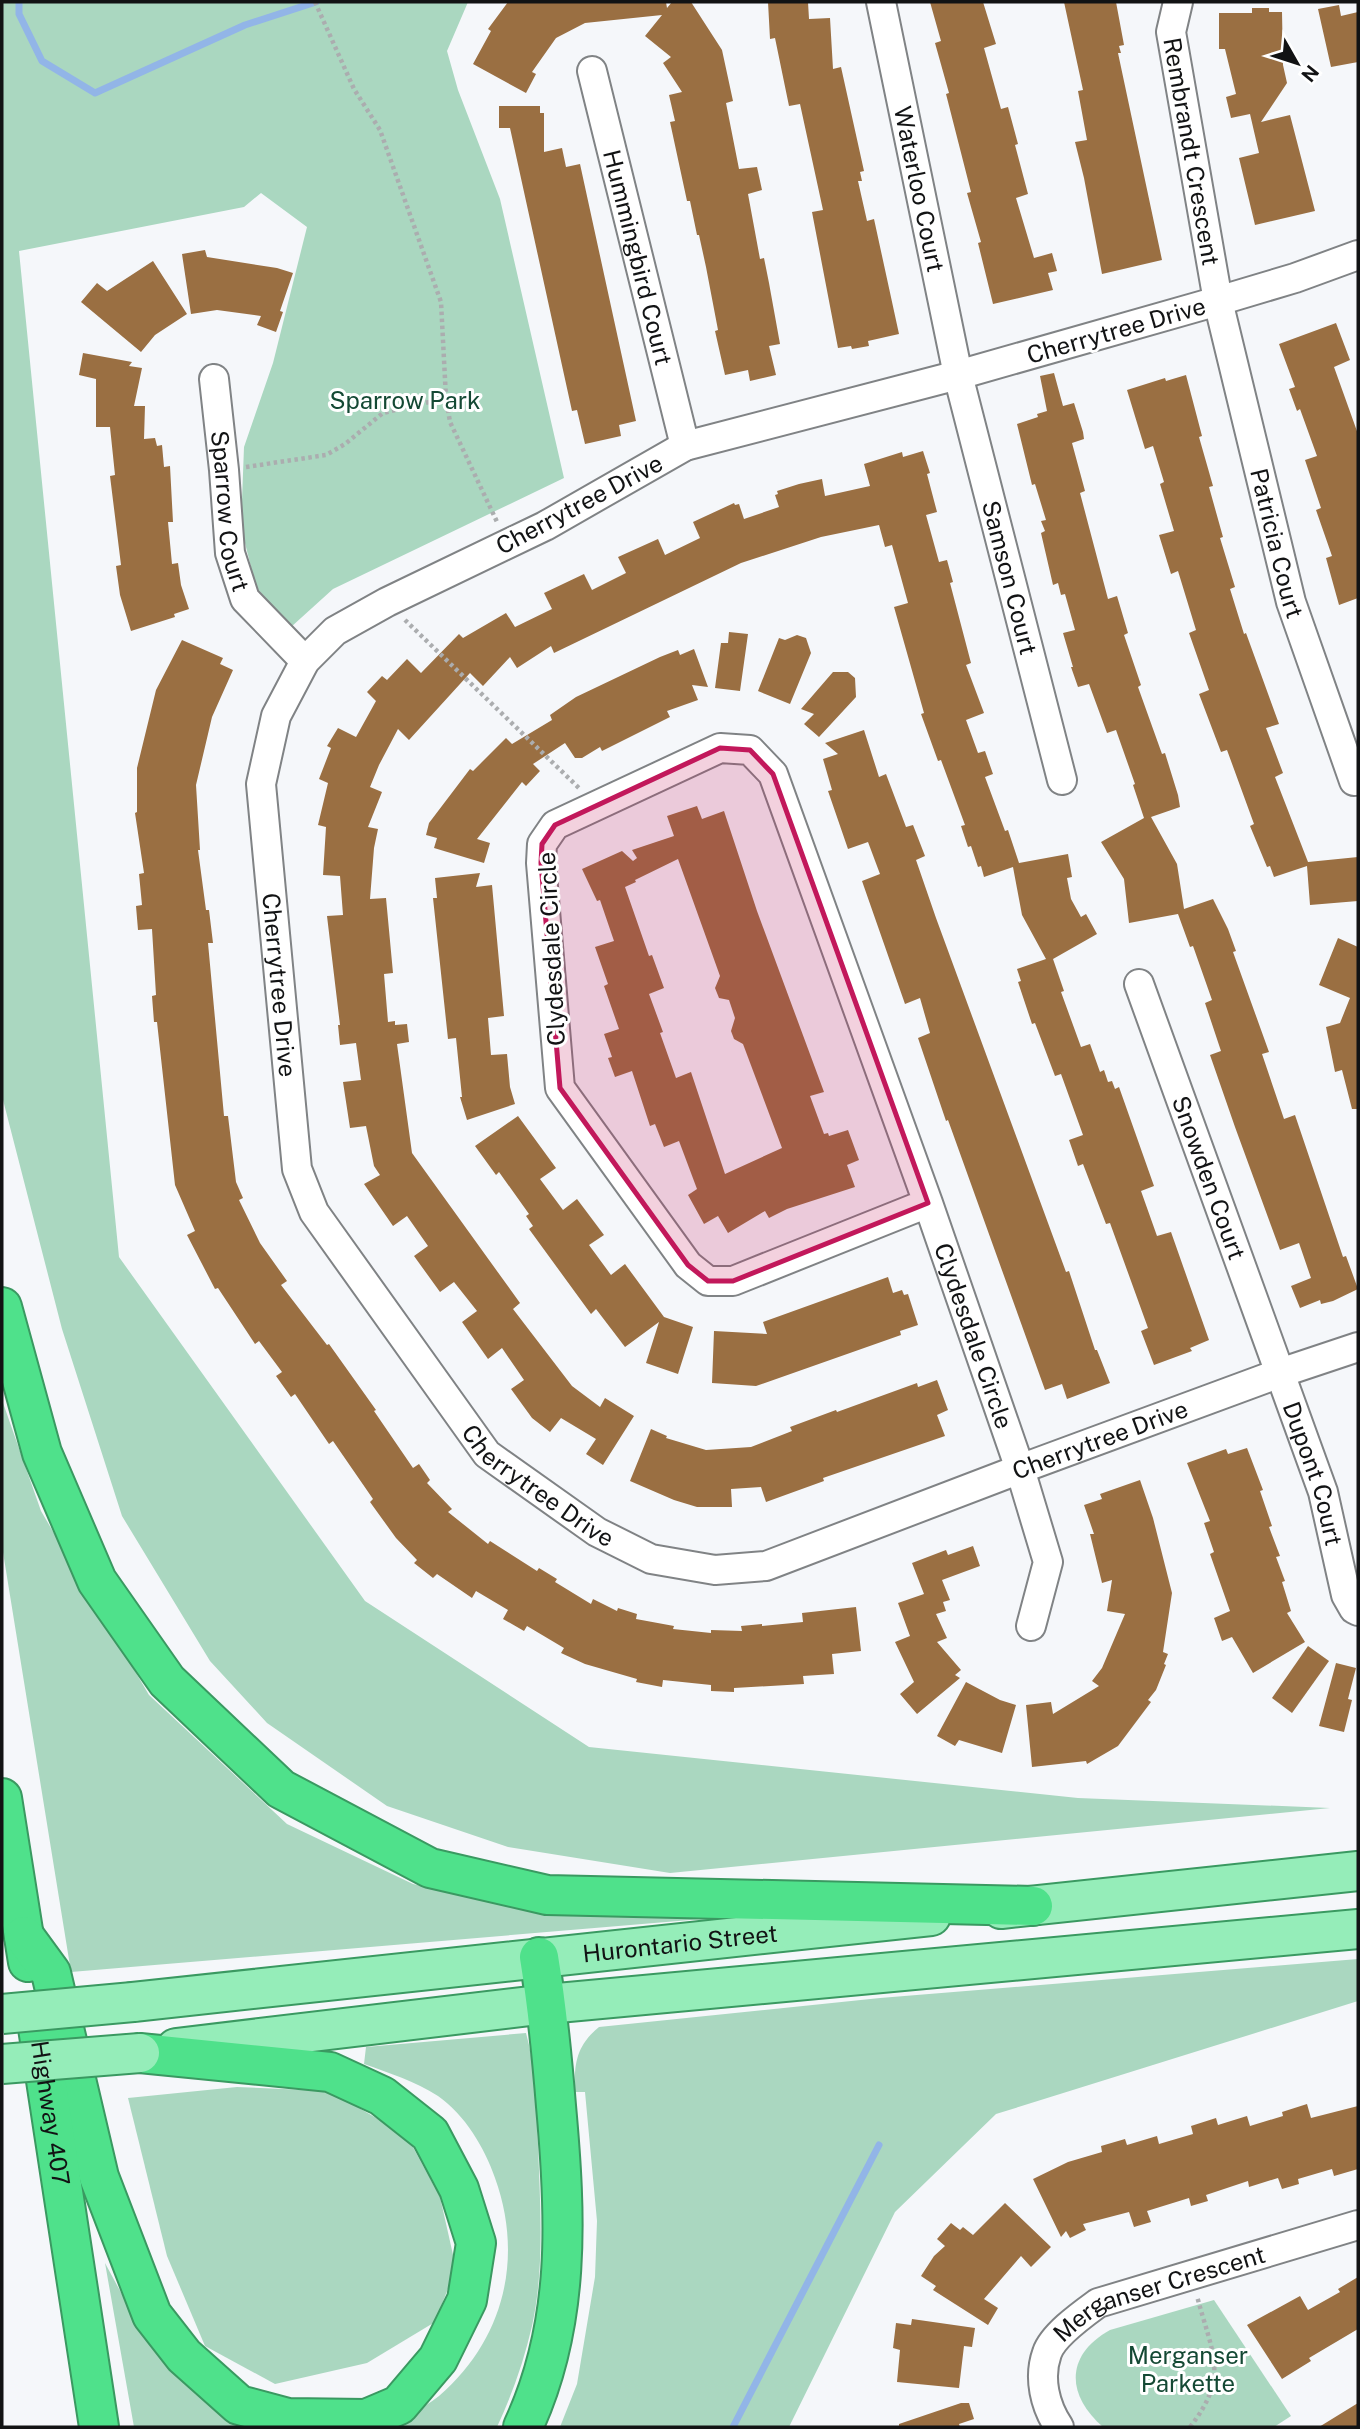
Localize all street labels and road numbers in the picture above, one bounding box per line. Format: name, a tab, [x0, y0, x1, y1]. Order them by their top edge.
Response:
street label: Rembrandt Crescent	[1158, 35, 1226, 267]
street label: Waterloo Court	[889, 104, 950, 274]
street label: Hummingbird Court	[598, 147, 678, 368]
street label: Cherrytree Drive	[1023, 291, 1209, 369]
street label: Sparrow Court	[206, 429, 256, 595]
street label: Cherrytree Drive	[491, 448, 667, 560]
street label: Patricia Court	[1245, 465, 1309, 622]
street label: Samson Court	[977, 498, 1043, 658]
street label: Clydesdale Circle	[532, 851, 570, 1047]
street label: Cherrytree Drive	[257, 892, 302, 1078]
street label: Snowden Court	[1167, 1092, 1252, 1263]
street label: Clydesdale Circle	[929, 1239, 1019, 1432]
street label: Cherrytree Drive	[1008, 1394, 1192, 1485]
street label: Dupont Court	[1277, 1398, 1349, 1548]
street label: Cherrytree Drive	[456, 1419, 618, 1552]
street label: Hurontario Street	[581, 1919, 779, 1967]
street label: Highway 407	[26, 2039, 76, 2187]
street label: Merganser Crescent	[1047, 2240, 1268, 2347]

